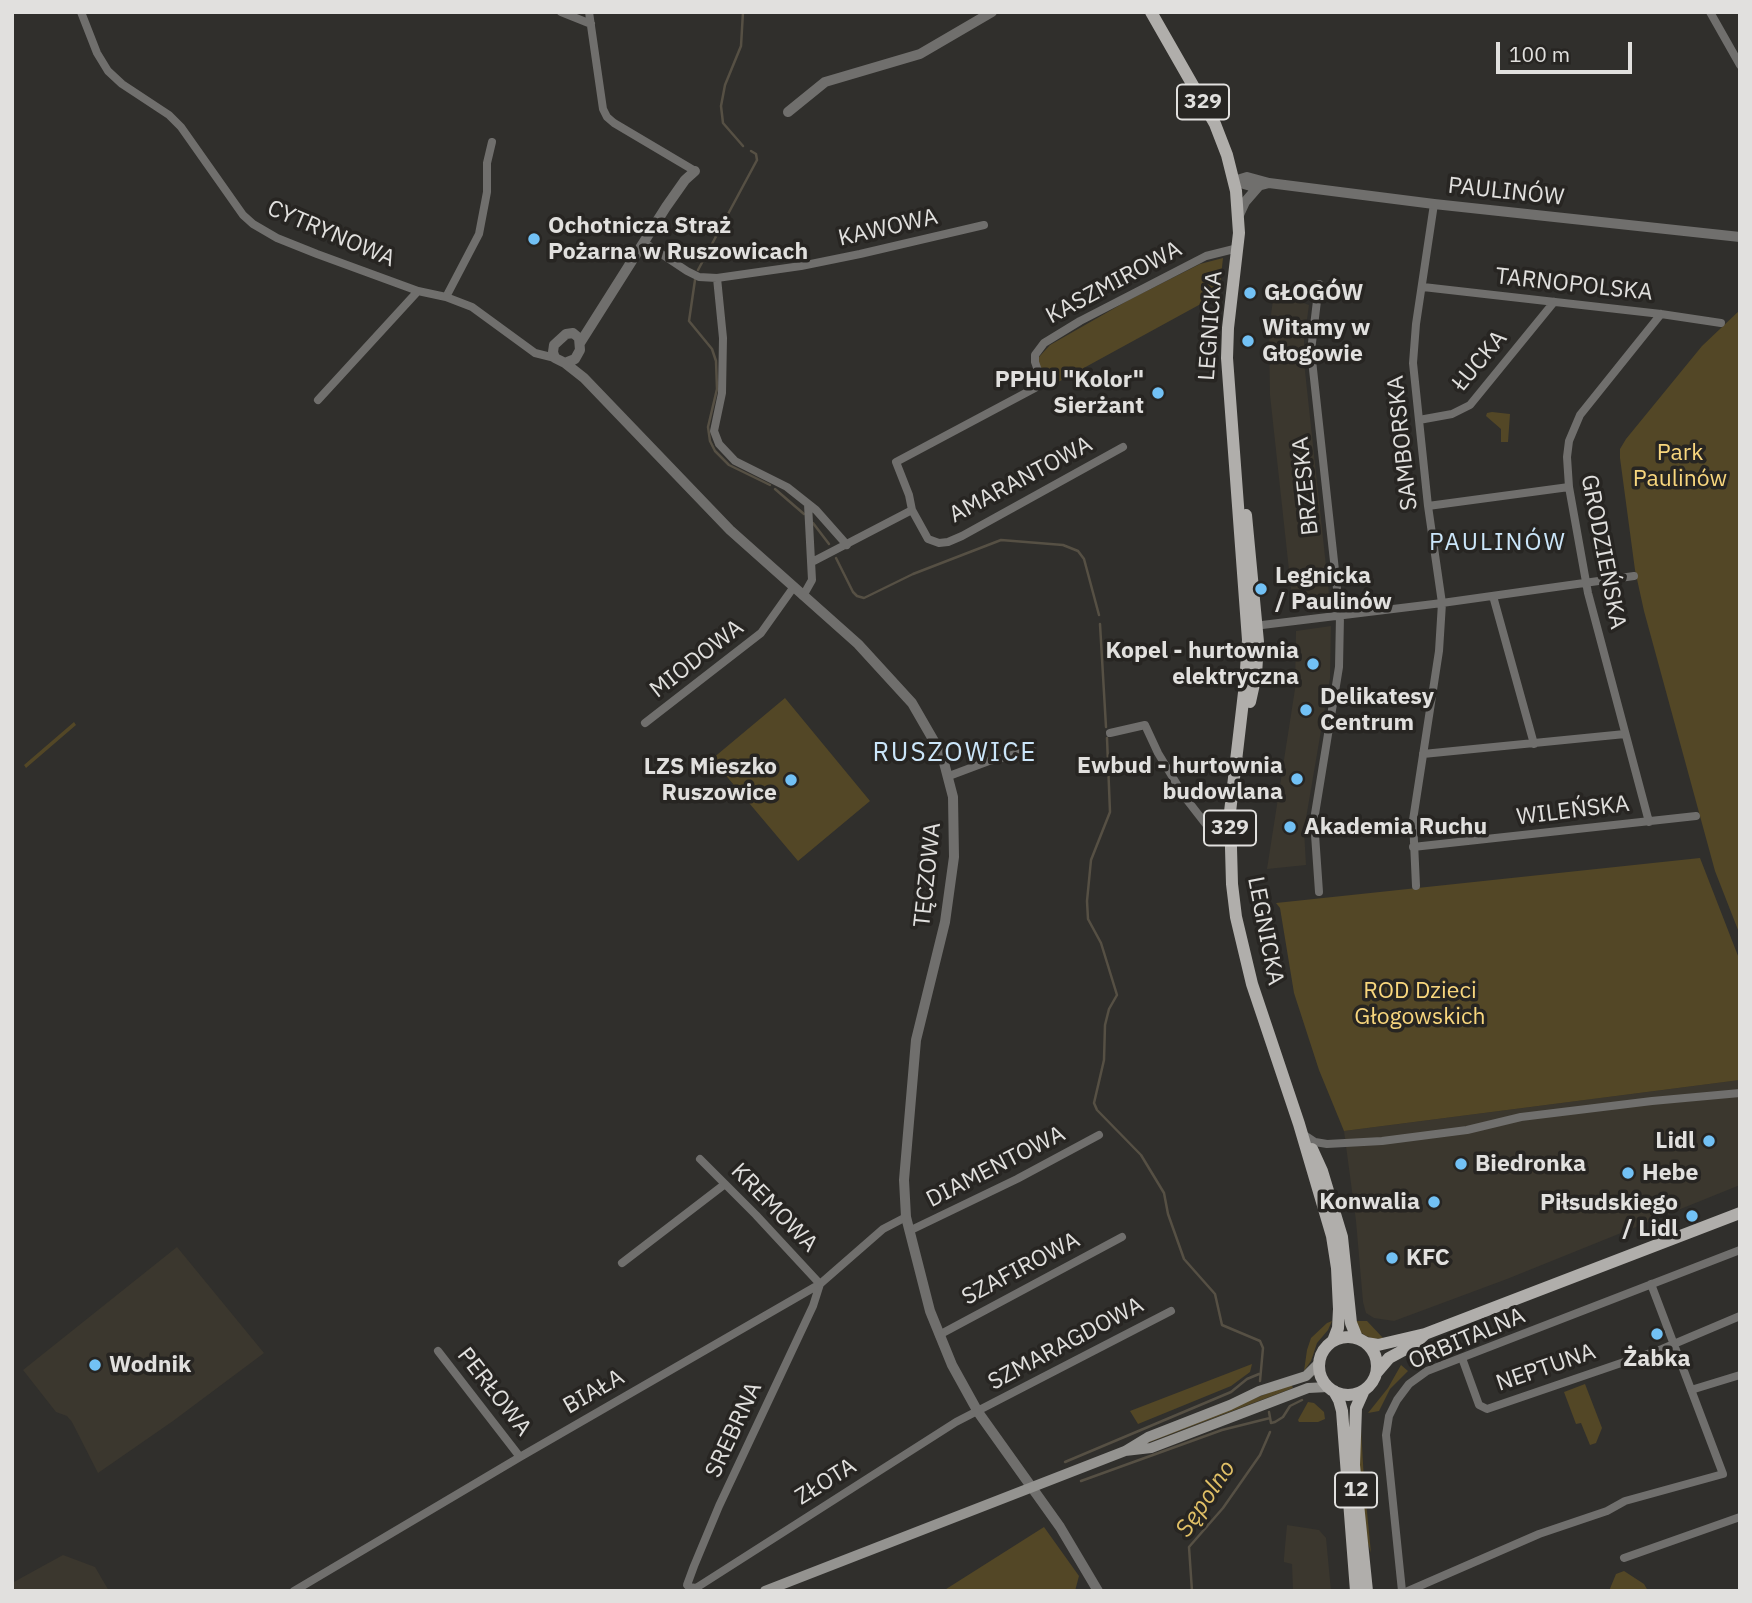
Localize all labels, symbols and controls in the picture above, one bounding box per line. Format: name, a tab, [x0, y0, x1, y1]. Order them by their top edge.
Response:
scale bar	[1500, 28, 1636, 72]
text: 100 m	[1509, 40, 1570, 68]
road number: 329	[1177, 84, 1229, 119]
street label: PAULINÓW	[1447, 172, 1565, 212]
street label: CYTRYNOWA	[263, 195, 399, 273]
street label: KAWOWA	[836, 203, 940, 253]
place label: Ochotnicza Straż Pożarna w Ruszowicach	[548, 212, 808, 266]
marker: Ochotnicza Straż Pożarna w Ruszowicach	[526, 231, 542, 247]
street label: KASZMIROWA	[1041, 236, 1187, 330]
street label: TARNOPOLSKA	[1494, 263, 1654, 307]
street label: LEGNICKA	[1193, 270, 1229, 382]
place label: GŁOGÓW	[1264, 279, 1363, 307]
marker: GŁOGÓW	[1242, 285, 1258, 301]
place label: Witamy w Głogowie	[1262, 314, 1370, 368]
street label: ŁUCKA	[1447, 325, 1513, 397]
marker: Witamy w Głogowie	[1240, 333, 1256, 349]
place label: PPHU "Kolor" Sierżant	[995, 366, 1144, 420]
street label: SAMBORSKA	[1382, 374, 1424, 512]
marker: PPHU "Kolor" Sierżant	[1150, 385, 1166, 401]
street label: AMARANTOWA	[945, 431, 1097, 529]
street label: BRZESKA	[1287, 435, 1325, 537]
park label: Park Paulinów	[1633, 439, 1727, 493]
street label: GRODZIEŃSKA	[1574, 472, 1632, 632]
district label: PAULINÓW	[1430, 529, 1566, 557]
place label: Legnicka / Paulinów	[1275, 562, 1392, 616]
marker: Legnicka / Paulinów	[1253, 581, 1269, 597]
street label: MIODOWA	[645, 614, 749, 704]
place label: Kopel - hurtownia elektryczna	[1106, 637, 1299, 691]
marker: Kopel - hurtownia elektryczna	[1305, 656, 1321, 672]
place label: Delikatesy Centrum	[1320, 683, 1434, 737]
marker: Delikatesy Centrum	[1298, 702, 1314, 718]
district label: RUSZOWICE	[874, 737, 1036, 769]
place label: Ewbud - hurtownia budowlana	[1077, 752, 1283, 806]
place label: LZS Mieszko Ruszowice	[644, 753, 777, 807]
marker: Ewbud - hurtownia budowlana	[1289, 771, 1305, 787]
marker: LZS Mieszko Ruszowice	[783, 772, 799, 788]
street label: WILEŃSKA	[1515, 790, 1631, 832]
road number: 329	[1204, 810, 1256, 846]
place label: Akademia Ruchu	[1304, 813, 1487, 841]
marker: Akademia Ruchu	[1282, 819, 1298, 835]
street label: TĘCZOWA	[909, 821, 947, 929]
street label: LEGNICKA	[1241, 874, 1289, 988]
park label: ROD Dzieci Głogowskich	[1354, 977, 1486, 1031]
street label: DIAMENTOWA	[922, 1120, 1070, 1214]
place label: Lidl	[1655, 1127, 1695, 1155]
marker: Lidl	[1701, 1133, 1717, 1149]
place label: Biedronka	[1475, 1150, 1586, 1178]
marker: Biedronka	[1453, 1156, 1469, 1172]
street label: KREMOWA	[725, 1158, 823, 1258]
place label: Hebe	[1642, 1159, 1698, 1187]
marker: Hebe	[1620, 1165, 1636, 1181]
place label: Konwalia	[1319, 1188, 1420, 1216]
place label: Piłsudskiego / Lidl	[1540, 1189, 1678, 1243]
marker: Konwalia	[1426, 1194, 1442, 1210]
marker: Piłsudskiego / Lidl	[1684, 1208, 1700, 1224]
street label: SZAFIROWA	[957, 1226, 1085, 1312]
place label: KFC	[1406, 1244, 1450, 1272]
marker: KFC	[1384, 1250, 1400, 1266]
street label: SZMARAGDOWA	[984, 1291, 1148, 1397]
street label: ORBITALNA	[1405, 1302, 1529, 1376]
marker: Żabka	[1649, 1326, 1665, 1342]
street label: NEPTUNA	[1493, 1338, 1599, 1398]
street label: PERŁOWA	[451, 1342, 537, 1442]
place label: Żabka	[1623, 1345, 1691, 1373]
place label: Wodnik	[109, 1351, 191, 1379]
marker: Wodnik	[87, 1357, 103, 1373]
street label: BIAŁA	[559, 1364, 629, 1420]
street label: SREBRNA	[700, 1378, 768, 1482]
street label: ZŁOTA	[790, 1453, 862, 1511]
water label: Sępolno	[1170, 1455, 1242, 1543]
road number: 12	[1335, 1472, 1377, 1508]

